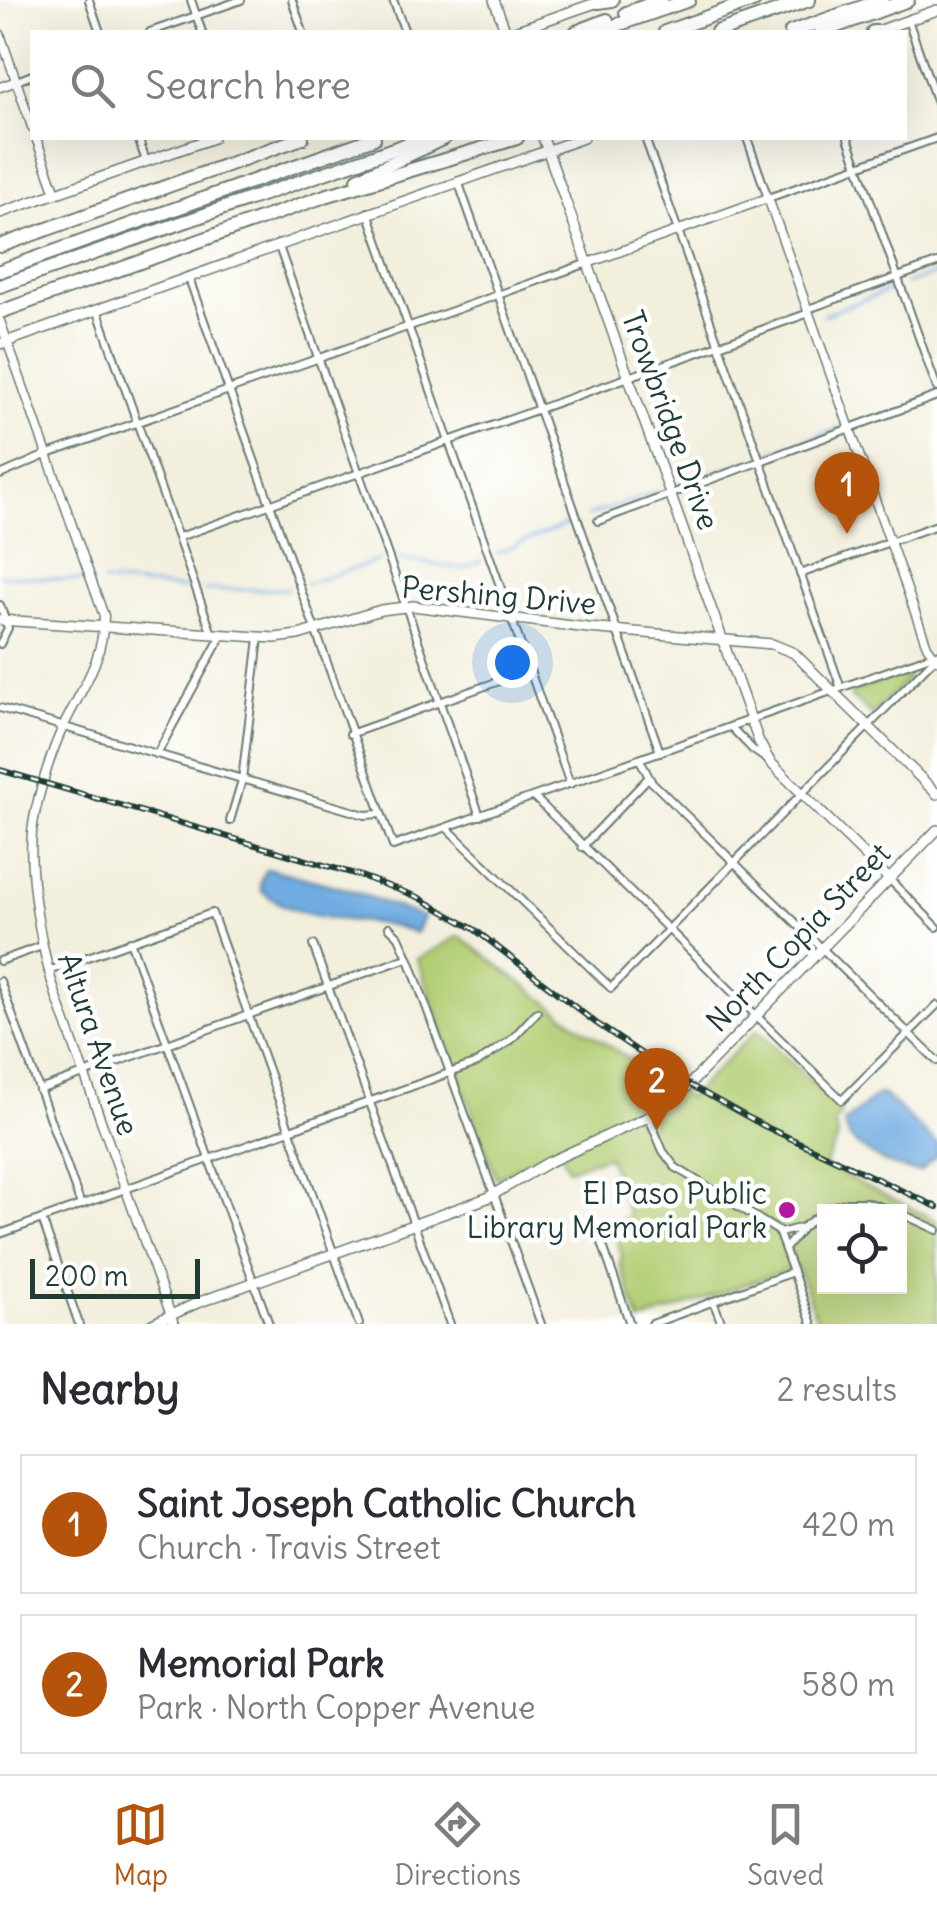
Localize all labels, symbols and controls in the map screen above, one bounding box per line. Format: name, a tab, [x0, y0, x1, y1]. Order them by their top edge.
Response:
search box	[30, 30, 907, 140]
icon: search	[65, 58, 120, 113]
text: Search here	[145, 62, 351, 109]
street label: Trowbridge Drive	[614, 305, 728, 535]
pin: 1	[814, 452, 880, 534]
street label: Pershing Drive	[400, 568, 598, 622]
your location	[487, 637, 538, 688]
street label: North Copia Street	[698, 834, 898, 1040]
street label: Altura Avenue	[50, 948, 148, 1140]
pin: 2	[624, 1048, 690, 1130]
place label: El Paso Public Library Memorial Park	[467, 1174, 767, 1246]
marker: El Paso Public Library Memorial Park	[776, 1199, 798, 1221]
map controls	[817, 1204, 907, 1294]
button: locate	[817, 1204, 907, 1294]
scale bar	[30, 1254, 200, 1298]
text: 200 m	[45, 1258, 128, 1294]
text: Nearby	[40, 1363, 179, 1415]
text: 2 results	[777, 1369, 897, 1410]
text: Saint Joseph Catholic Church	[137, 1480, 636, 1527]
text: 1	[68, 1504, 81, 1545]
text: 420 m	[802, 1504, 895, 1545]
text: Church · Travis Street	[137, 1527, 441, 1568]
text: Memorial Park	[137, 1640, 385, 1687]
text: 2	[66, 1664, 83, 1705]
text: 580 m	[801, 1664, 895, 1705]
text: Park · North Copper Avenue	[137, 1687, 536, 1728]
tab: Map	[113, 1797, 168, 1893]
tab: Directions	[394, 1797, 521, 1893]
tab: Saved	[747, 1797, 824, 1893]

